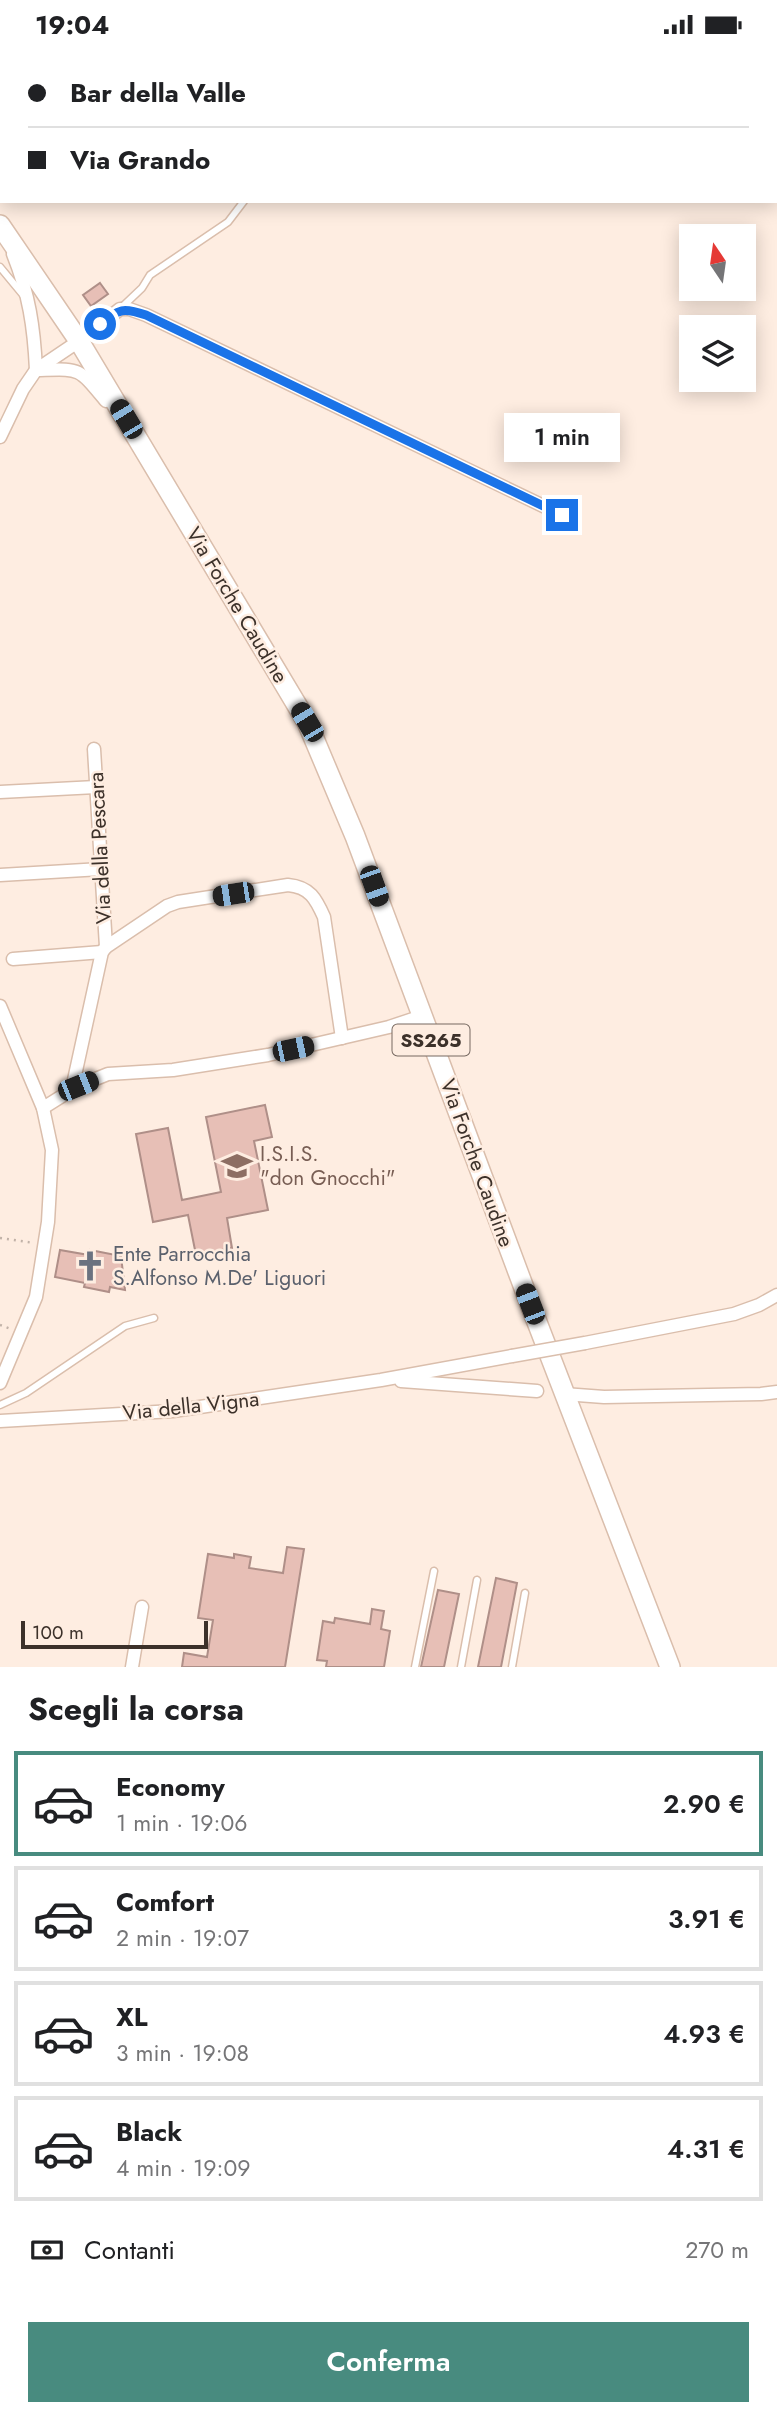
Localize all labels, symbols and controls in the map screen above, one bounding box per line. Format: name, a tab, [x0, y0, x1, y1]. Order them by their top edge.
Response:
text: 19:04	[35, 6, 109, 44]
text: Bar della Valle	[70, 74, 246, 112]
text: Via Grando	[70, 141, 210, 179]
north arrow	[679, 224, 756, 301]
map controls	[679, 224, 756, 392]
route start	[84, 308, 116, 340]
button: layers	[679, 315, 756, 392]
car	[107, 396, 146, 442]
callout: 1 min	[504, 413, 620, 463]
text: 1 min	[534, 420, 590, 454]
route end	[546, 499, 578, 531]
street label: Via Forche Caudine	[179, 521, 296, 689]
car	[288, 699, 327, 745]
street label: Via della Pescara	[81, 771, 119, 925]
car	[357, 863, 392, 909]
car	[211, 880, 256, 908]
road number: SS265	[392, 1025, 470, 1056]
car	[271, 1034, 316, 1064]
car	[55, 1068, 102, 1104]
street label: Via Forche Caudine	[433, 1075, 521, 1251]
place label: I.S.I.S. "don Gnocchi"	[260, 1139, 396, 1193]
school or university icon: I.S.I.S. "don Gnocchi"	[220, 1149, 254, 1183]
place label: Ente Parrocchia S.Alfonso M.De' Liguori	[113, 1239, 326, 1293]
church icon: Ente Parrocchia S.Alfonso M.De' Liguori	[73, 1249, 107, 1283]
car	[513, 1281, 548, 1327]
street label: Via della Vigna	[121, 1384, 261, 1428]
scale bar	[21, 1618, 208, 1650]
text: 100 m	[32, 1619, 84, 1646]
text: Scegli la corsa	[28, 1686, 244, 1732]
text: Economy	[116, 1768, 225, 1806]
icon: car	[32, 1772, 95, 1835]
text: 2.90 €	[663, 1785, 745, 1823]
text: 1 min · 19:06	[116, 1806, 248, 1840]
text: Comfort	[116, 1883, 214, 1921]
icon: car	[32, 1887, 95, 1950]
text: 3.91 €	[668, 1900, 745, 1938]
text: 2 min · 19:07	[116, 1921, 249, 1955]
text: XL	[116, 1998, 148, 2036]
icon: car	[32, 2002, 95, 2065]
text: 4.93 €	[663, 2015, 745, 2053]
text: 3 min · 19:08	[116, 2036, 249, 2070]
text: Black	[116, 2113, 182, 2151]
icon: car	[32, 2117, 95, 2180]
text: 4.31 €	[667, 2130, 745, 2168]
text: 4 min · 19:09	[116, 2151, 251, 2185]
icon: cash	[28, 2231, 66, 2269]
text: Contanti	[84, 2231, 175, 2269]
text: 270 m	[685, 2233, 749, 2267]
button: Conferma	[28, 2322, 749, 2402]

